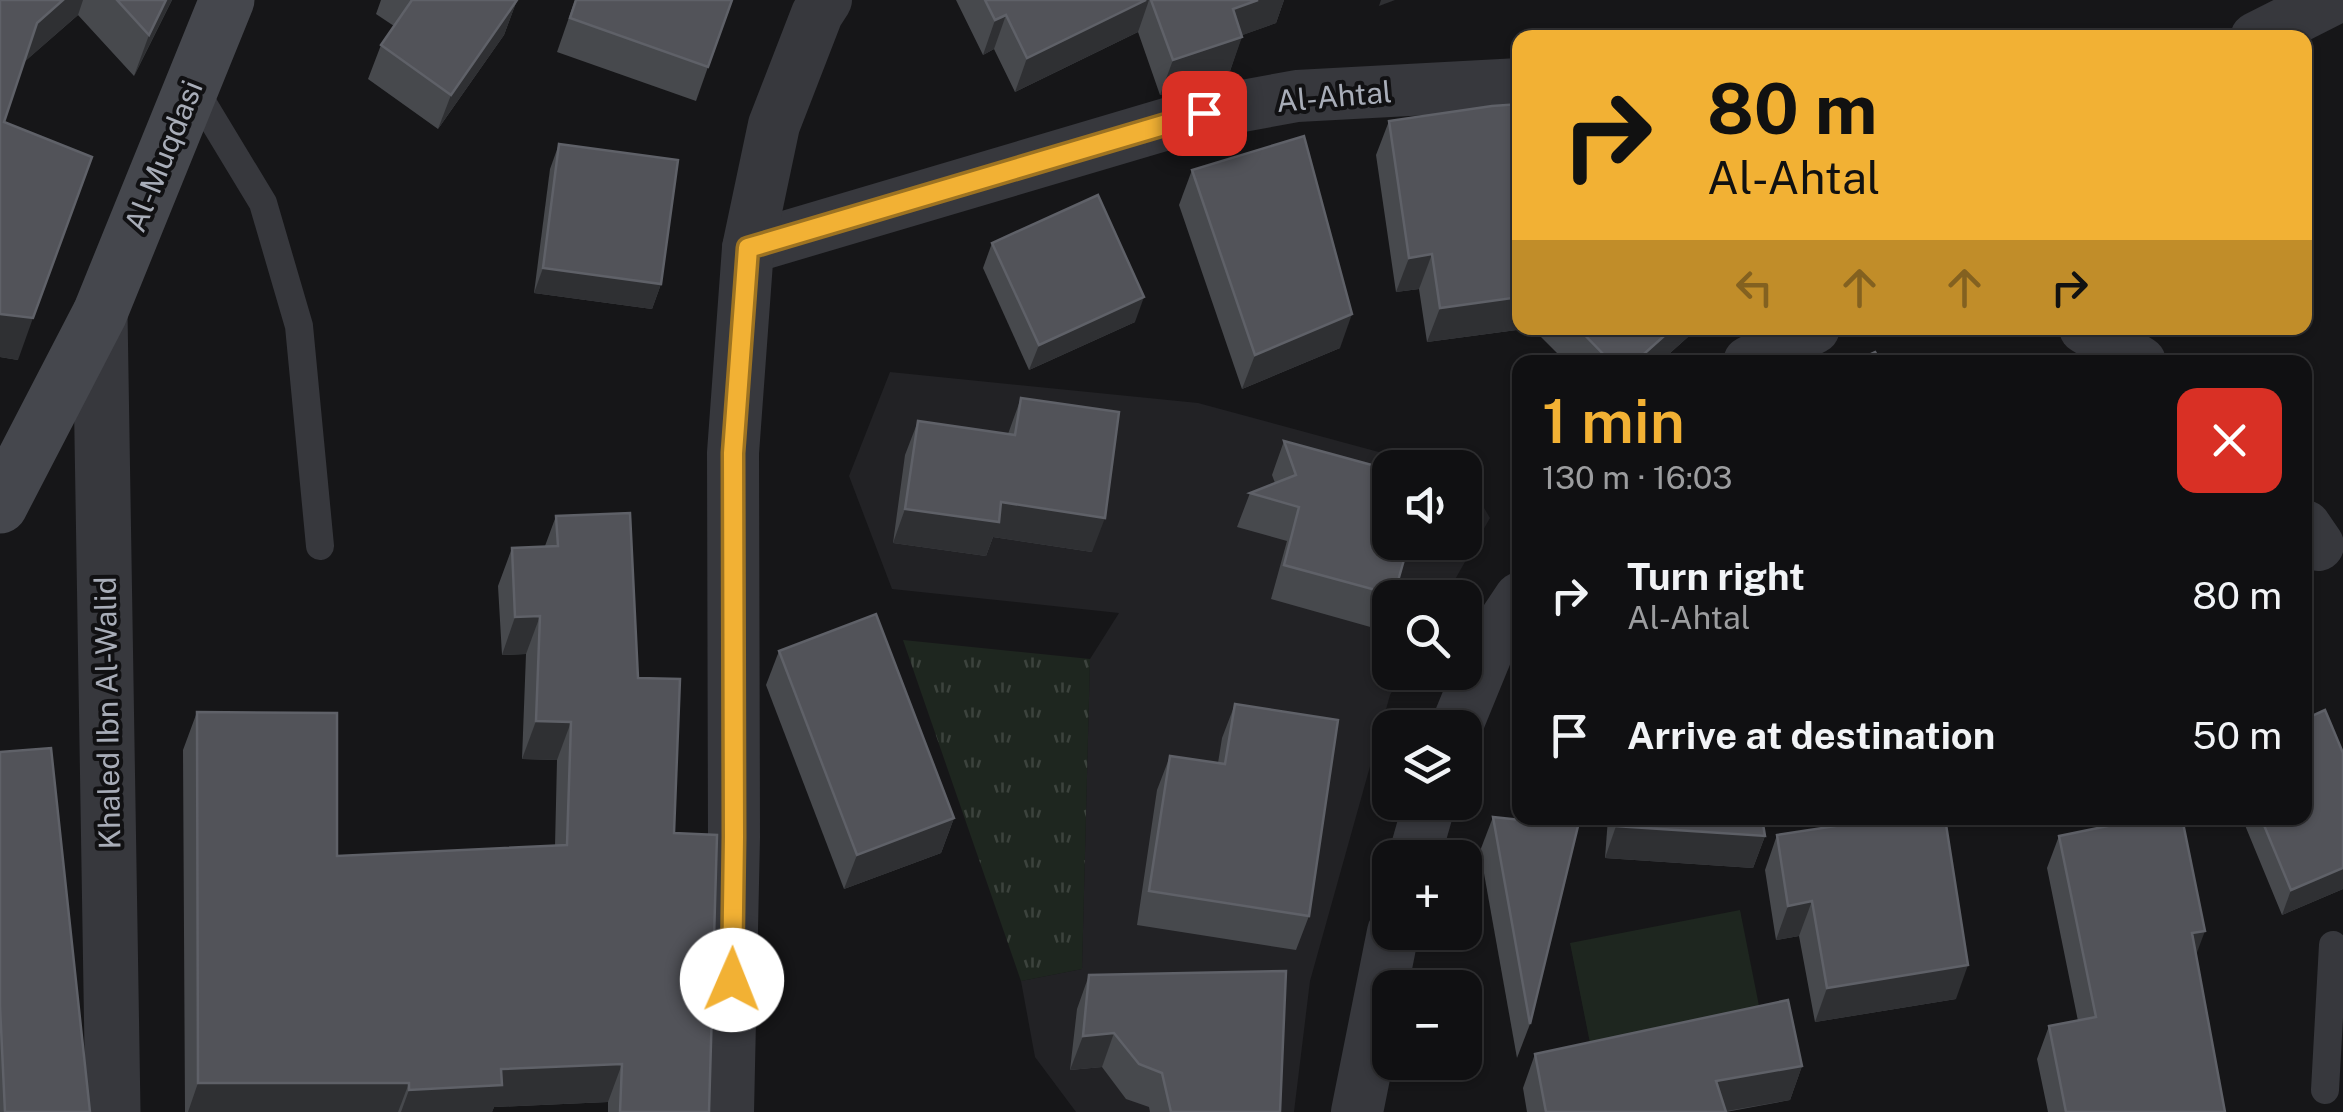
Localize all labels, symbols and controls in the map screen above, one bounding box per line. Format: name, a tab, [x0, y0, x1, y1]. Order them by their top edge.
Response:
text: 80 m	[1707, 67, 1877, 150]
icon: right	[1542, 70, 1672, 200]
pin	[1162, 71, 1247, 156]
street label: Al-Ahtal	[1275, 73, 1393, 119]
street label: Al-Muqdasi	[116, 75, 210, 237]
icon: arrive	[1177, 86, 1232, 141]
text: Al-Ahtal	[1707, 151, 1880, 204]
icon: left	[1727, 260, 1782, 315]
icon: ahead	[1832, 260, 1887, 315]
icon: ahead	[1937, 260, 1992, 315]
icon: right	[2042, 260, 2097, 315]
text: 1 min	[1542, 386, 1685, 457]
button: close	[2177, 388, 2282, 493]
map controls	[1372, 450, 1482, 1080]
button: sound	[1372, 450, 1482, 560]
text: 130 m · 16:03	[1542, 459, 1732, 496]
text: Turn right	[1627, 554, 1805, 599]
icon: right	[1542, 568, 1597, 623]
text: 80 m	[2192, 573, 2282, 618]
street label: Khaled Ibn Al-Walid	[87, 576, 127, 850]
button: search	[1372, 580, 1482, 690]
text: Al-Ahtal	[1627, 599, 1750, 636]
icon: arrive	[1542, 708, 1597, 763]
button: layers	[1372, 710, 1482, 820]
text: Arrive at destination	[1627, 713, 1995, 758]
text: 50 m	[2192, 713, 2282, 758]
button: +	[1372, 840, 1482, 950]
position arrow	[680, 928, 784, 1032]
button: −	[1372, 970, 1482, 1080]

